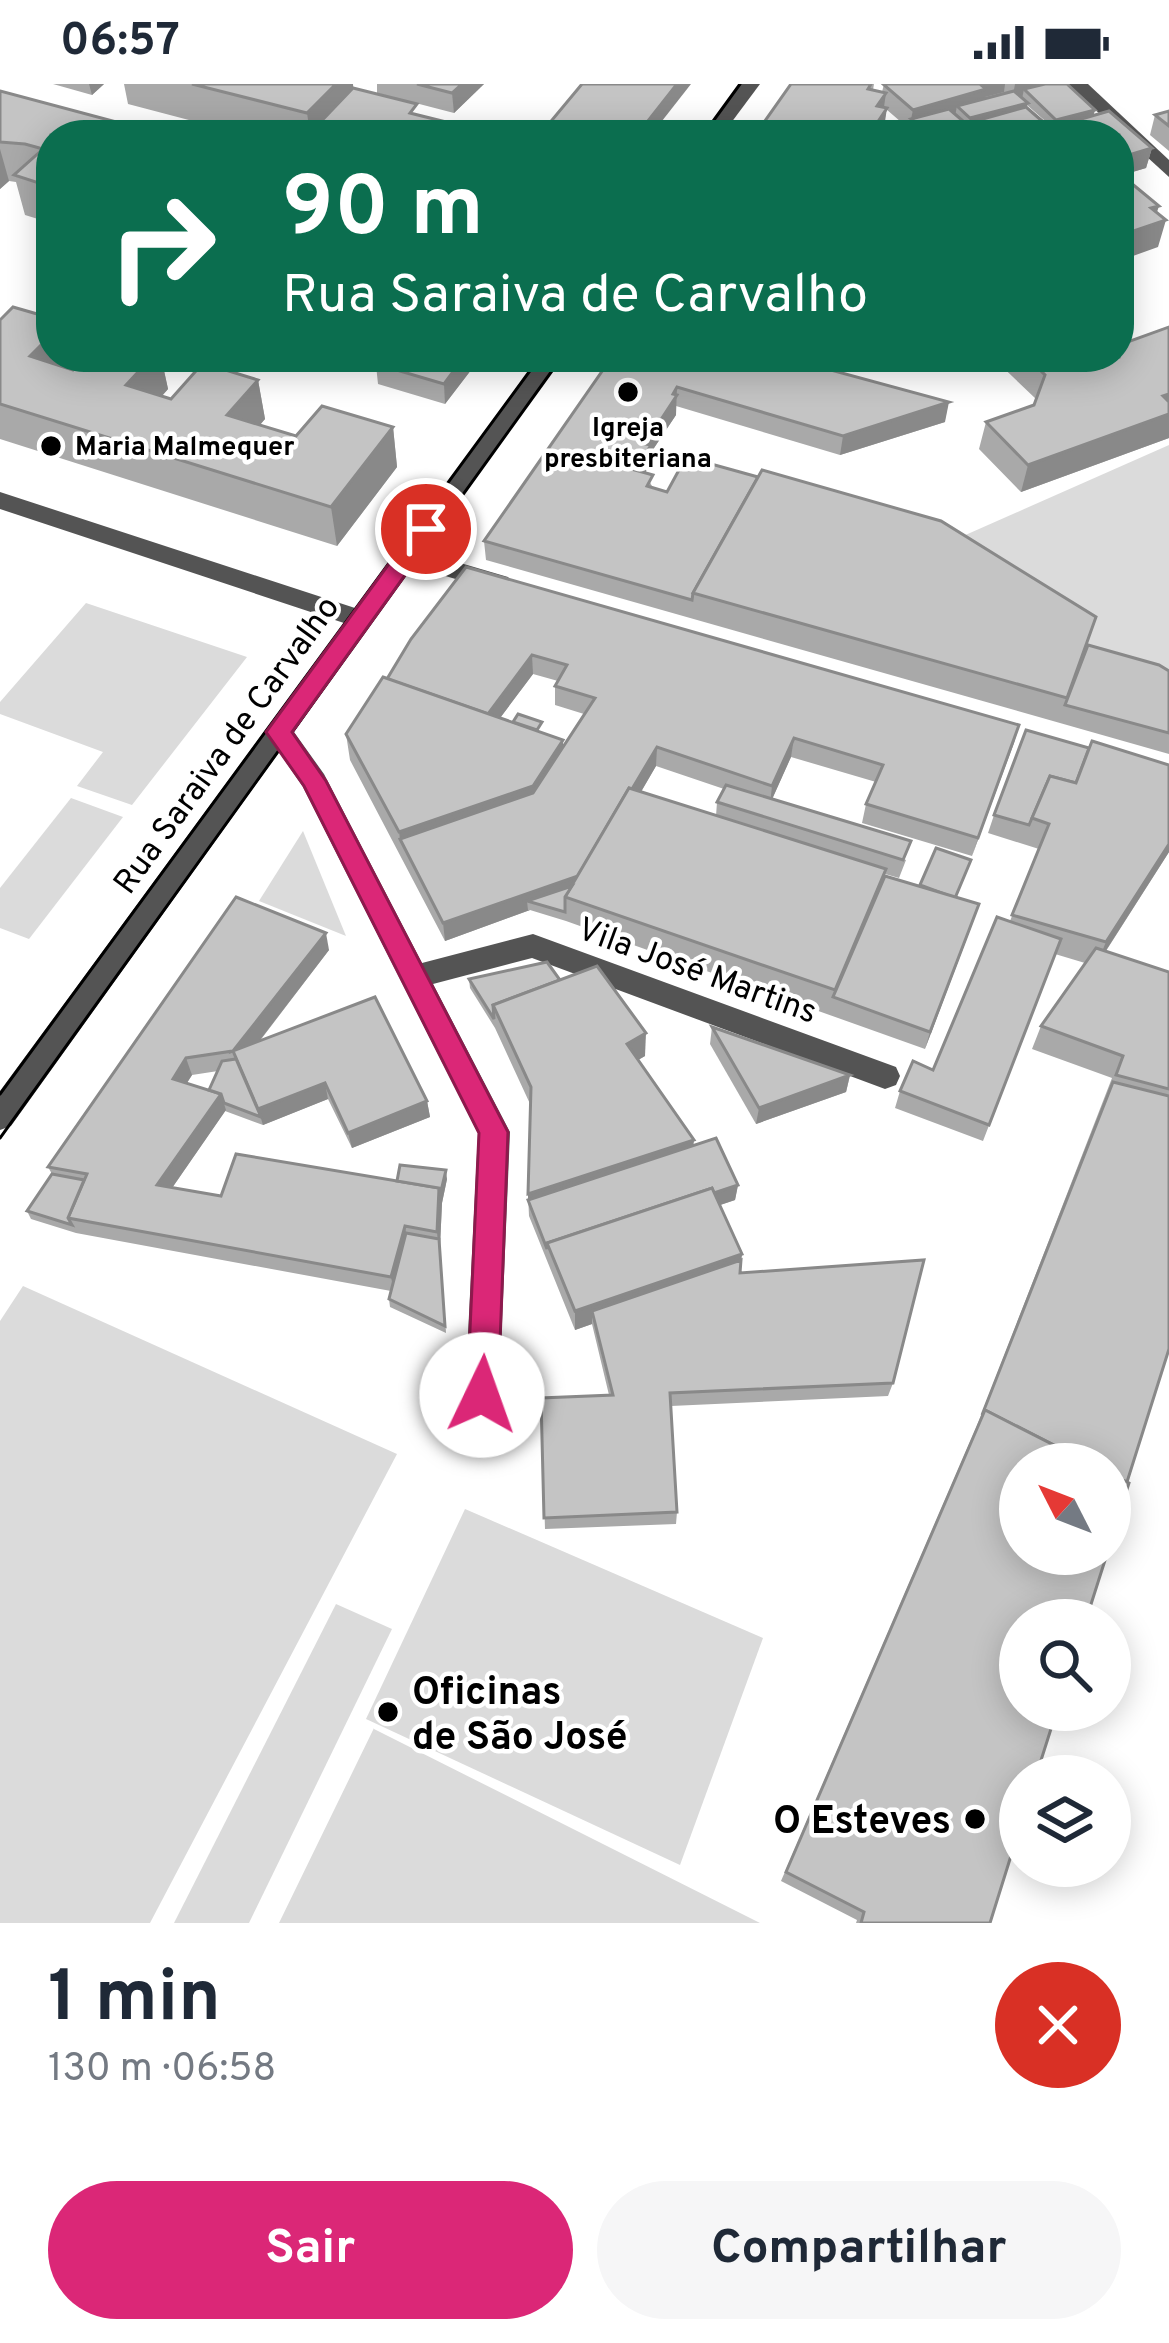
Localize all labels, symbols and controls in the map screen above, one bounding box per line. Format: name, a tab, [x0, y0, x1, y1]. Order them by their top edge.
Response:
text: 06:57	[60, 14, 180, 71]
text: 90 m	[282, 159, 484, 265]
icon: right	[84, 168, 240, 324]
text: Rua Saraiva de Carvalho	[282, 263, 868, 332]
marker: Igreja presbiteriana	[615, 379, 641, 405]
place label: Igreja presbiteriana	[544, 412, 712, 477]
place label: Maria Malmequer	[75, 431, 294, 465]
marker: Maria Malmequer	[38, 433, 64, 459]
pin	[375, 478, 477, 580]
icon: arrive	[393, 496, 459, 562]
street label: Rua Saraiva de Carvalho	[106, 589, 351, 904]
street label: Vila José Martins	[571, 910, 822, 1035]
position arrow	[419, 1332, 545, 1458]
north arrow	[999, 1443, 1131, 1575]
map controls	[999, 1443, 1131, 1887]
button: search	[999, 1599, 1131, 1731]
place label: Oficinas de São José	[412, 1670, 628, 1764]
marker: Oficinas de São José	[375, 1699, 401, 1725]
button: layers	[999, 1755, 1131, 1887]
place label: O Esteves	[773, 1799, 951, 1848]
marker: O Esteves	[962, 1806, 988, 1832]
text: 1 min	[48, 1955, 221, 2047]
button: close	[995, 1962, 1121, 2088]
text: 130 m · 06:58	[48, 2046, 276, 2095]
button: Sair	[48, 2181, 573, 2319]
button: Compartilhar	[597, 2181, 1121, 2319]

